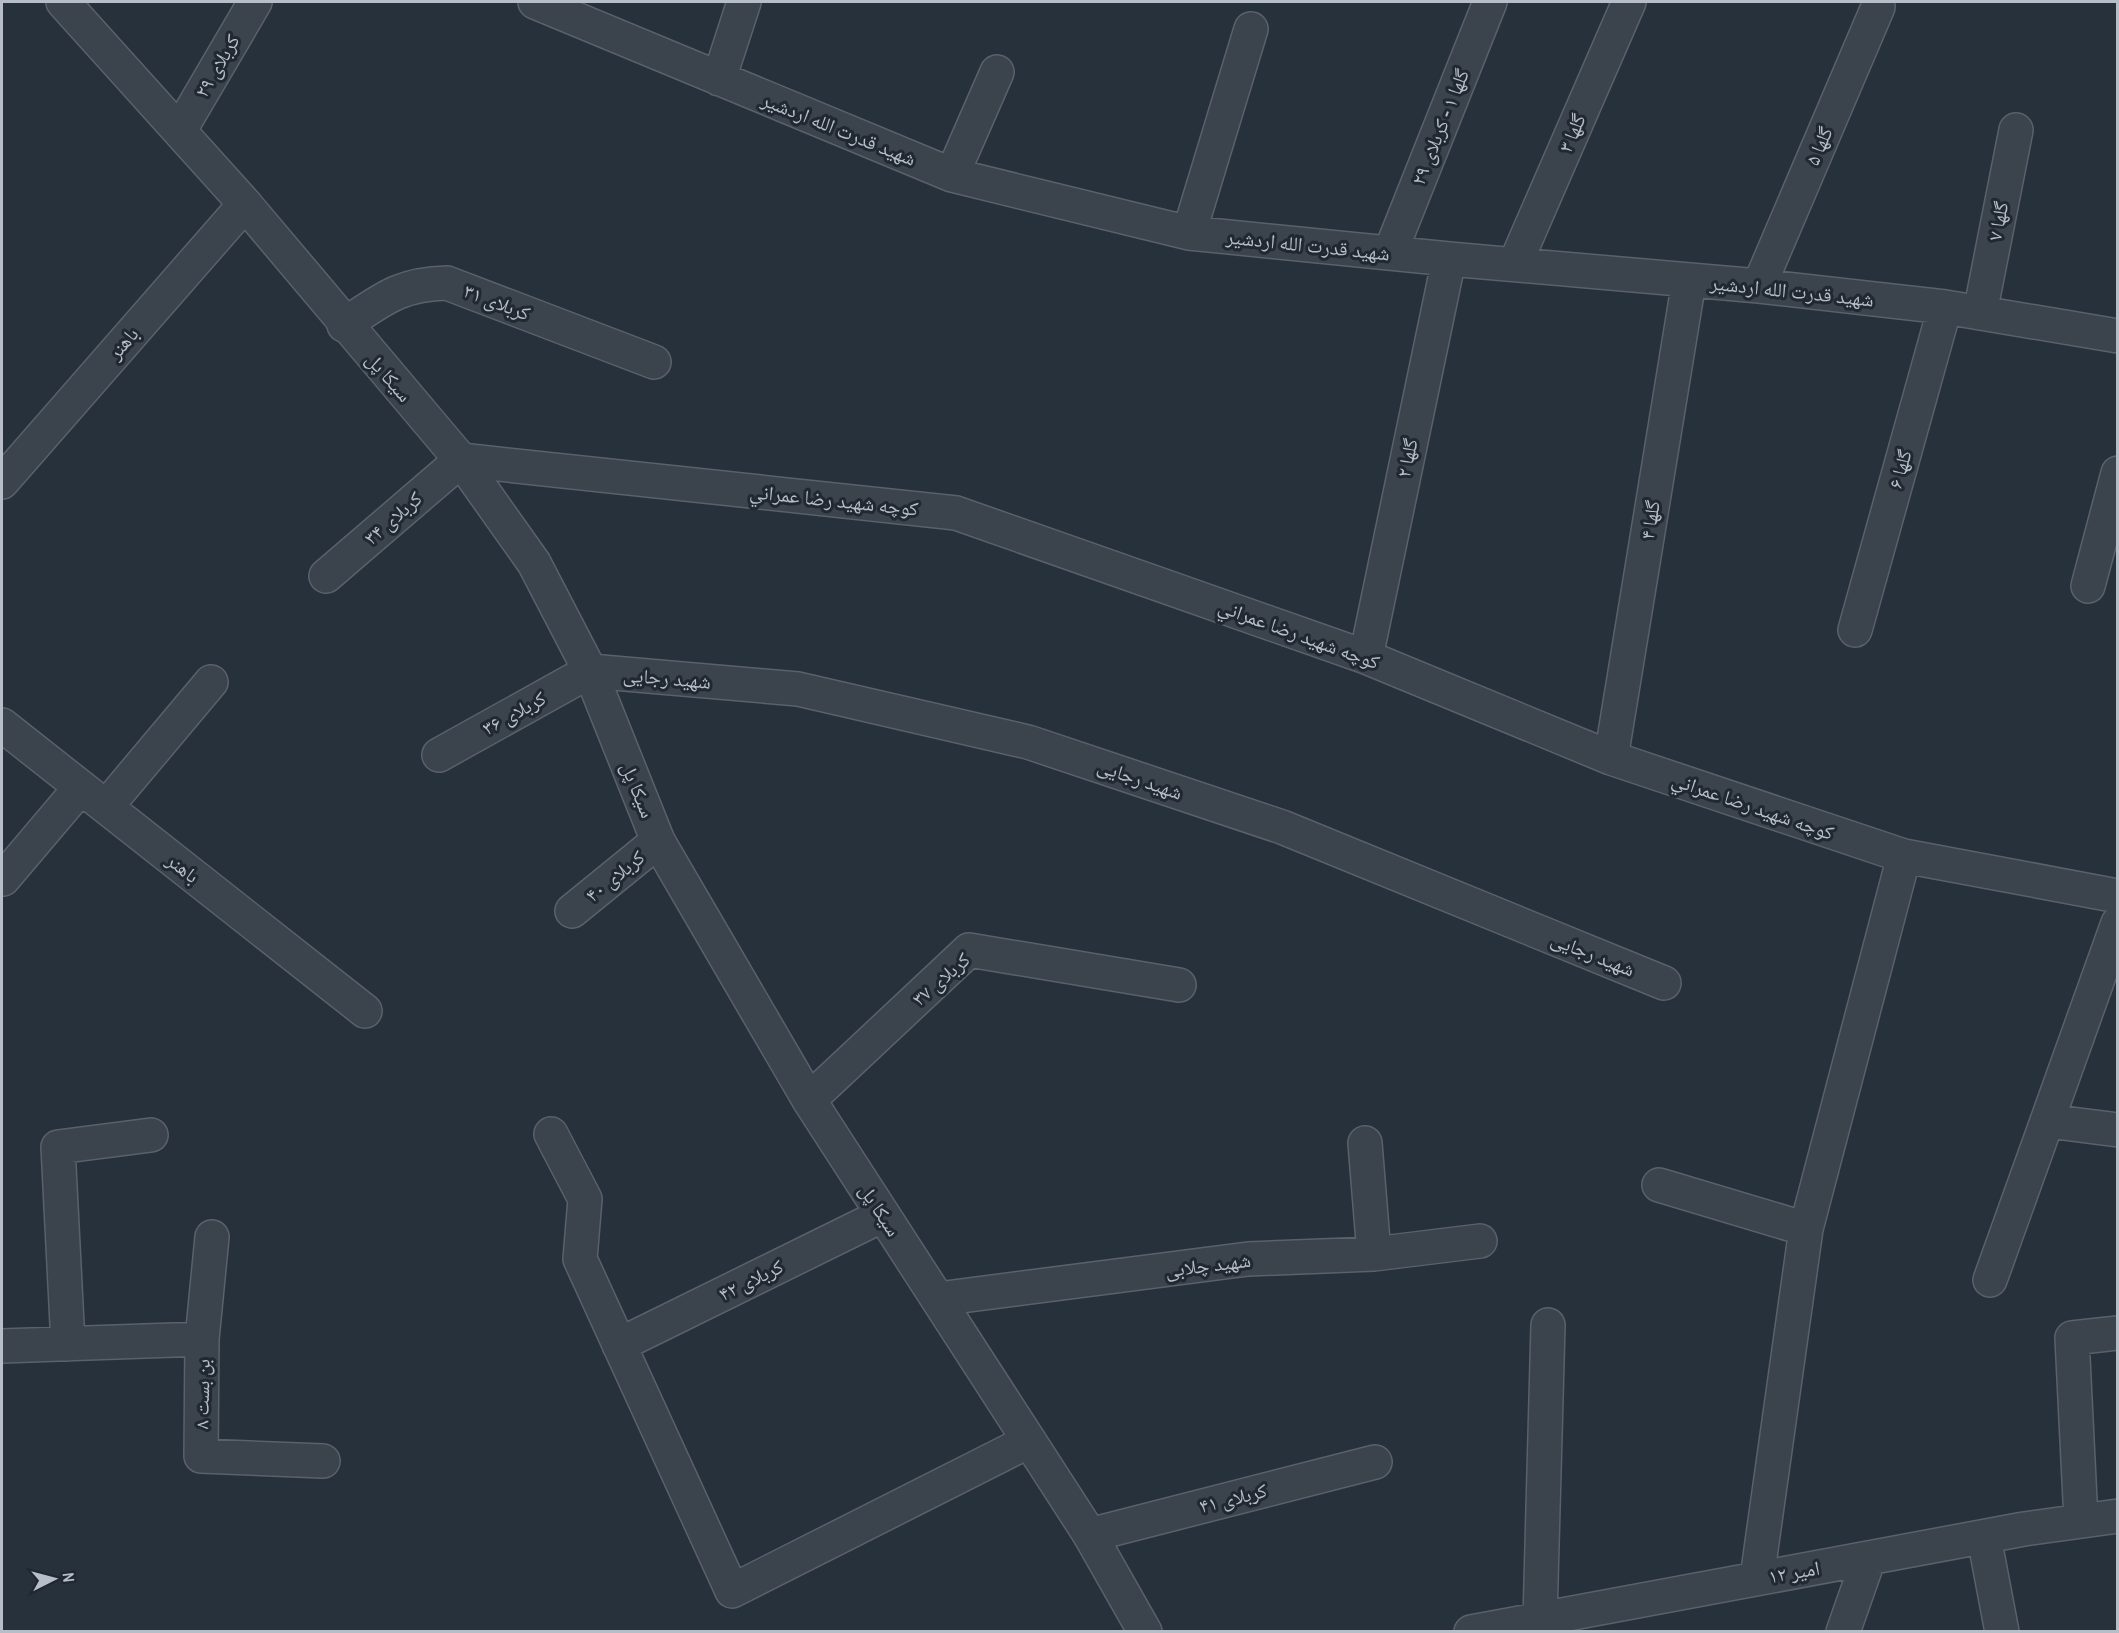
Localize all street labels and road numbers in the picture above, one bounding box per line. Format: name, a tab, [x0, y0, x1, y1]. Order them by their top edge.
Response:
street label: کربلای ۲۹	[188, 29, 246, 102]
street label: گلها ۱ - کربلای ۲۹	[1404, 65, 1475, 189]
street label: شهید قدرت الله اردشیر	[757, 85, 920, 172]
street label: گلها ۳	[1551, 109, 1592, 156]
street label: گلها ۵	[1798, 122, 1839, 169]
street label: گلها ۷	[1980, 199, 2015, 243]
street label: شهید قدرت الله اردشیر	[1224, 222, 1391, 267]
street label: شهید قدرت الله اردشیر	[1708, 268, 1875, 313]
street label: کربلای ۳۱	[460, 277, 534, 326]
street label: باهنر	[100, 321, 144, 365]
street label: سیکا پل	[360, 346, 419, 407]
street label: گلها ۲	[1389, 436, 1424, 480]
street label: گلها ۶	[1881, 446, 1918, 492]
street label: كوچه شهيد رضا عمراني	[748, 477, 920, 525]
street label: کربلای ۳۴	[358, 485, 428, 550]
street label: گلها ۴	[1633, 498, 1666, 542]
street label: كوچه شهيد رضا عمراني	[1214, 592, 1383, 678]
street label: شهید رجایی	[622, 660, 712, 695]
street label: کربلای ۳۶	[477, 684, 550, 741]
street label: شهید رجایی	[1094, 751, 1186, 806]
street label: سیکا پل	[615, 758, 662, 822]
street label: كوچه شهيد رضا عمراني	[1668, 765, 1838, 849]
street label: کربلای ۴۰	[579, 843, 650, 908]
street label: باهنر	[161, 846, 205, 889]
street label: شهید رجایی	[1547, 925, 1639, 983]
street label: کربلای ۳۷	[906, 946, 976, 1011]
street label: سیکا پل	[853, 1178, 907, 1241]
street label: شهید چلابی	[1164, 1246, 1252, 1283]
street label: کربلای ۴۲	[714, 1252, 788, 1307]
street label: بن بست ۸	[187, 1359, 216, 1429]
street label: کربلای ۴۱	[1196, 1476, 1270, 1519]
street label: امير ۱۲	[1766, 1554, 1822, 1589]

